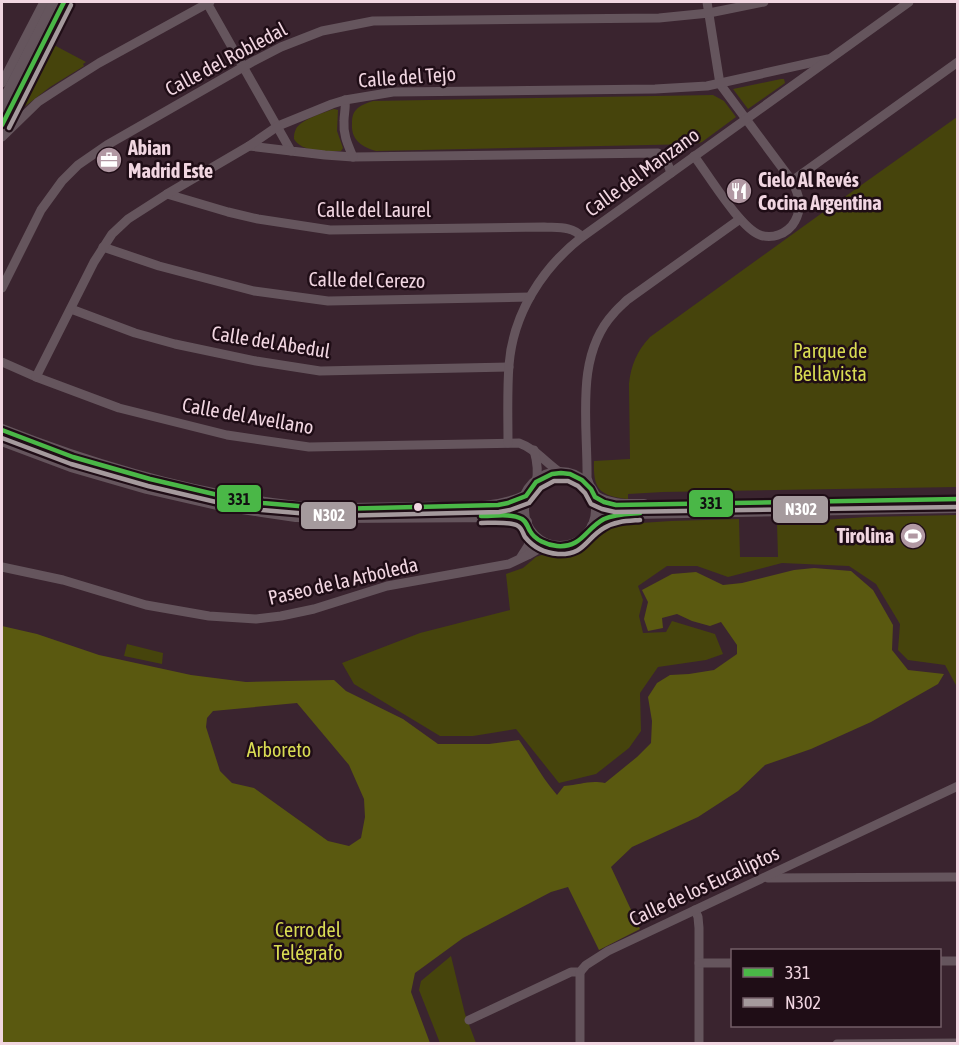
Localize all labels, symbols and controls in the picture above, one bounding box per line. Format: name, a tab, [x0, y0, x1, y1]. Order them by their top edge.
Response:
street label: Calle del Robledal	[161, 17, 291, 100]
street label: Calle del Tejo	[357, 62, 457, 91]
street label: Calle del Manzano	[580, 123, 703, 221]
place label: Abian Madrid Este	[127, 136, 213, 182]
office icon: Abian Madrid Este	[94, 145, 124, 175]
place label: Cielo Al Revés Cocina Argentina	[758, 168, 882, 214]
restaurant icon: Cielo Al Revés Cocina Argentina	[724, 176, 754, 206]
street label: Calle del Laurel	[317, 198, 432, 221]
street label: Calle del Cerezo	[309, 267, 425, 292]
street label: Calle del Abedul	[210, 321, 333, 362]
park label: Parque de Bellavista	[793, 339, 867, 385]
street label: Calle del Avellano	[181, 393, 316, 438]
line badge: 331	[216, 484, 262, 513]
line badge: 331	[688, 489, 734, 518]
text: 331	[228, 490, 251, 508]
text: 331	[700, 494, 723, 512]
line badge: N302	[772, 495, 829, 524]
text: N302	[785, 500, 817, 518]
line badge: N302	[300, 501, 357, 530]
unlabelled marker	[412, 501, 424, 513]
text: N302	[313, 506, 345, 524]
sports icon: Tirolina	[898, 521, 928, 551]
place label: Tirolina	[837, 524, 894, 547]
street label: Paseo de la Arboleda	[266, 552, 420, 609]
park label: Arboreto	[247, 738, 311, 761]
street label: Calle de los Eucaliptos	[625, 841, 782, 930]
park label: Cerro del Telégrafo	[273, 918, 343, 964]
legend	[731, 949, 941, 1027]
text: 331	[785, 962, 810, 983]
text: N302	[785, 992, 821, 1013]

